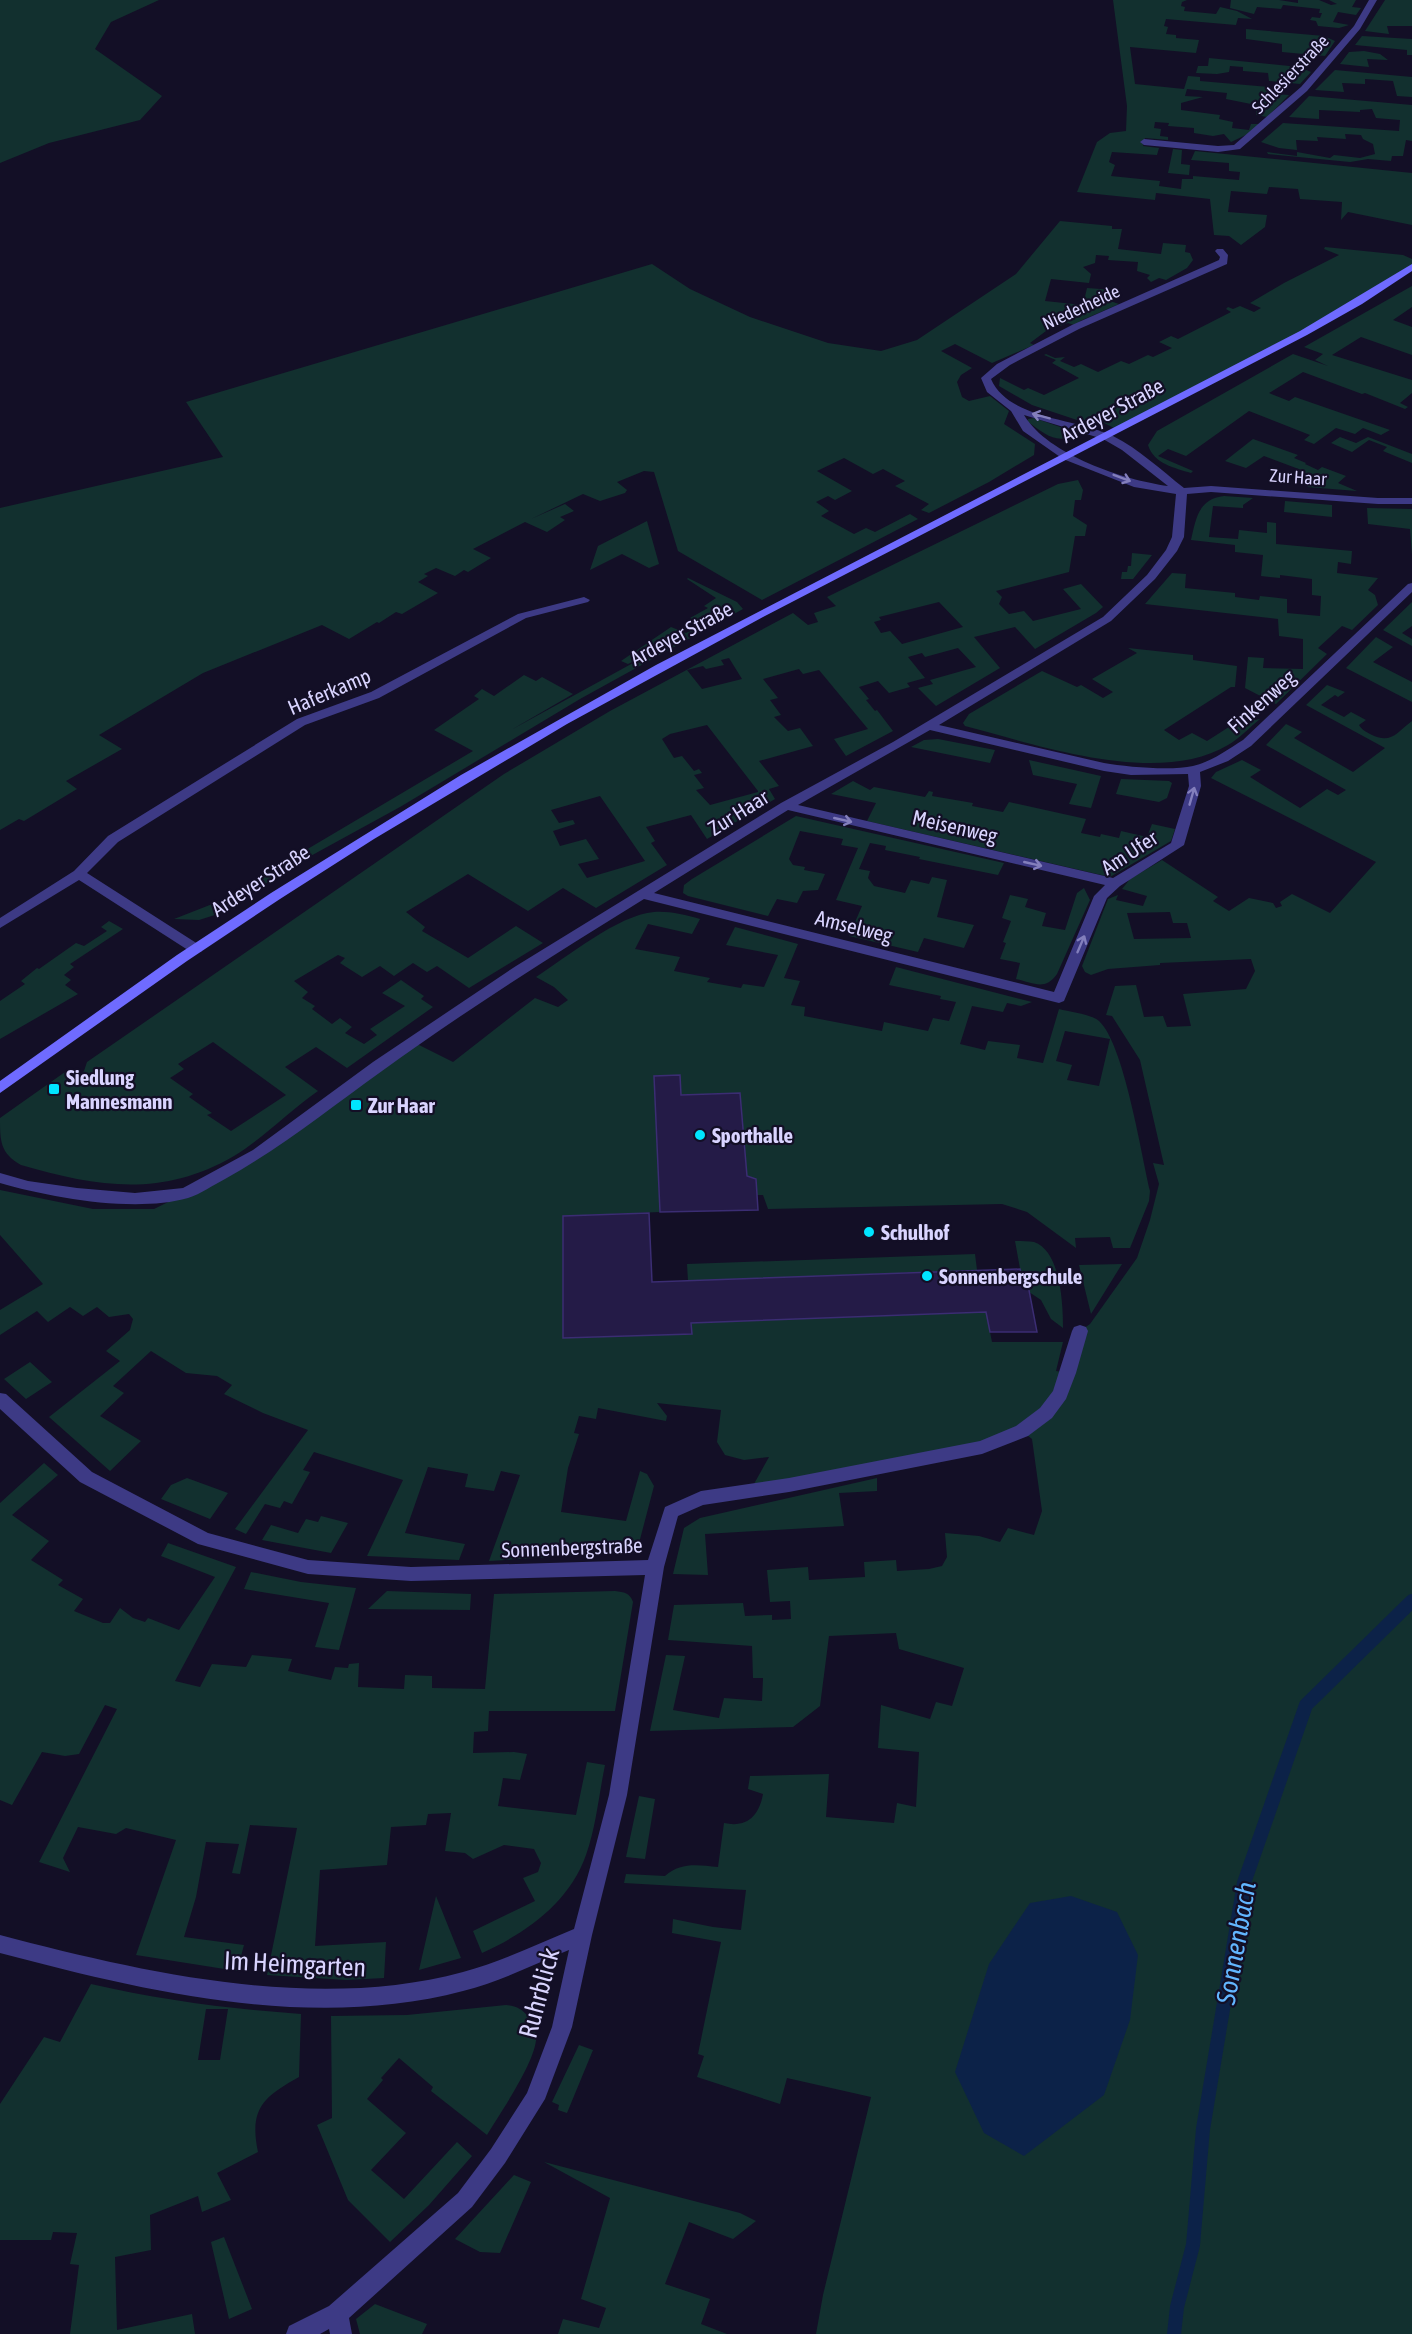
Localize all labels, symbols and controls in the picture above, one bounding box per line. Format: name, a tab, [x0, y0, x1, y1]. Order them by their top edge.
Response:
street label: Schlesierstraße	[1247, 30, 1333, 118]
street label: Niederheide	[1039, 280, 1123, 334]
street label: Ardeyer Straße	[1057, 373, 1167, 447]
one-way arrow	[1032, 410, 1051, 421]
street label: Zur Haar	[1269, 465, 1328, 490]
one-way arrow	[1112, 474, 1130, 485]
street label: Ardeyer Straße	[626, 596, 736, 670]
street label: Haferkamp	[284, 663, 374, 719]
street label: Finkenweg	[1222, 664, 1300, 738]
street label: Zur Haar	[703, 784, 773, 840]
one-way arrow	[1187, 787, 1198, 806]
street label: Meisenweg	[910, 805, 1000, 847]
one-way arrow	[833, 814, 852, 826]
street label: Am Ufer	[1096, 825, 1162, 879]
street label: Ardeyer Straße	[206, 839, 314, 921]
one-way arrow	[1023, 859, 1042, 870]
street label: Amselweg	[813, 905, 895, 947]
one-way arrow	[1076, 935, 1087, 953]
place label: Siedlung Mannesmann	[66, 1065, 172, 1113]
marker: Siedlung Mannesmann	[47, 1082, 61, 1096]
place label: Zur Haar	[368, 1093, 435, 1117]
marker: Zur Haar	[349, 1098, 363, 1112]
place label: Sporthalle	[712, 1123, 793, 1147]
marker: Sporthalle	[693, 1128, 707, 1142]
place label: Schulhof	[881, 1220, 950, 1244]
marker: Schulhof	[862, 1225, 876, 1239]
place label: Sonnenbergschule	[939, 1264, 1082, 1288]
marker: Sonnenbergschule	[920, 1269, 934, 1283]
street label: Sonnenbergstraße	[501, 1533, 643, 1561]
water label: Sonnenbach	[1210, 1879, 1262, 2008]
street label: Im Heimgarten	[223, 1945, 367, 1983]
street label: Ruhrblick	[513, 1945, 565, 2041]

